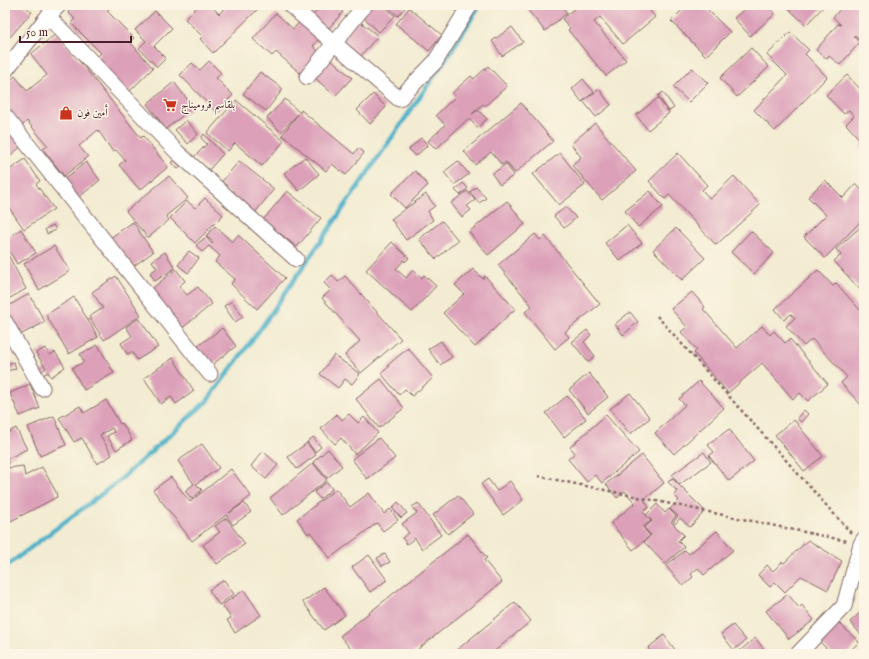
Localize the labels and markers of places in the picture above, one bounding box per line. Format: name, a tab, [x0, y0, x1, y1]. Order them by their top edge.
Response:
supermarket icon: بلقاسم قروميناج	[162, 97, 178, 113]
place label: بلقاسم قروميناج	[181, 98, 235, 115]
place label: أمين فون	[77, 104, 108, 120]
shop icon: أمين فون	[58, 105, 74, 121]

